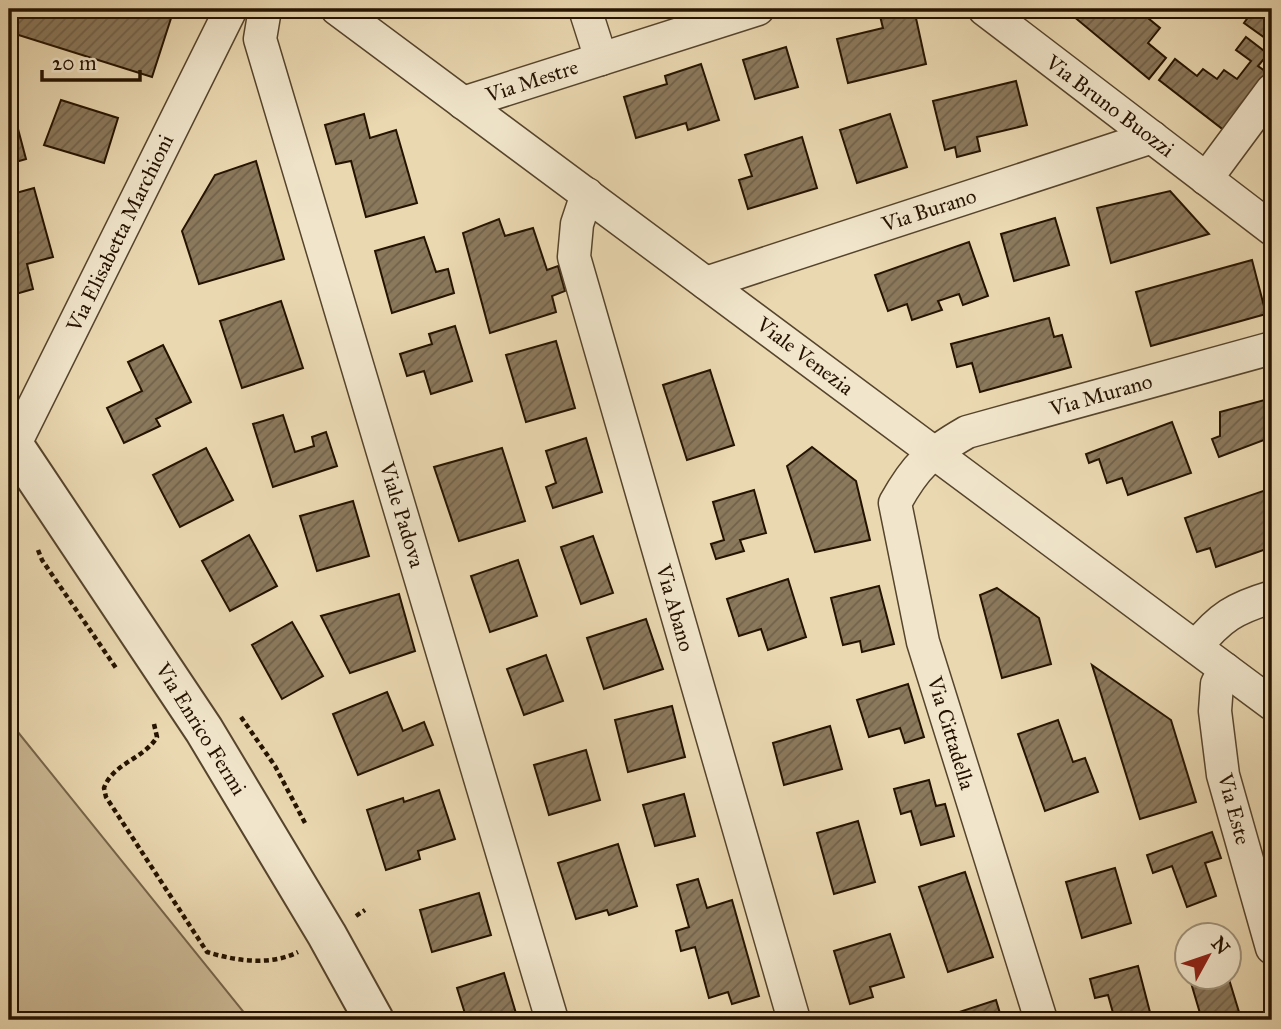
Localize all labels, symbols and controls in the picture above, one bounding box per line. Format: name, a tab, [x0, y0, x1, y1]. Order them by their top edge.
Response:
scale bar	[42, 38, 140, 82]
street label: Via Bruno Buozzi	[1040, 49, 1180, 163]
text: 20 m	[52, 50, 97, 76]
street label: Via Mestre	[482, 54, 582, 108]
street label: Via Elisabetta Marchioni	[60, 130, 179, 337]
street label: Via Burano	[878, 182, 980, 238]
street label: Viale Venezia	[751, 311, 859, 401]
street label: Via Murano	[1046, 368, 1155, 422]
street label: Viale Padova	[373, 458, 430, 571]
street label: Via Abano	[650, 561, 700, 655]
street label: Via Enrico Fermi	[149, 657, 252, 800]
street label: Via Cittadella	[921, 672, 981, 793]
street label: Via Este	[1212, 770, 1256, 848]
north arrow	[1172, 920, 1242, 990]
text: N	[1207, 932, 1235, 959]

